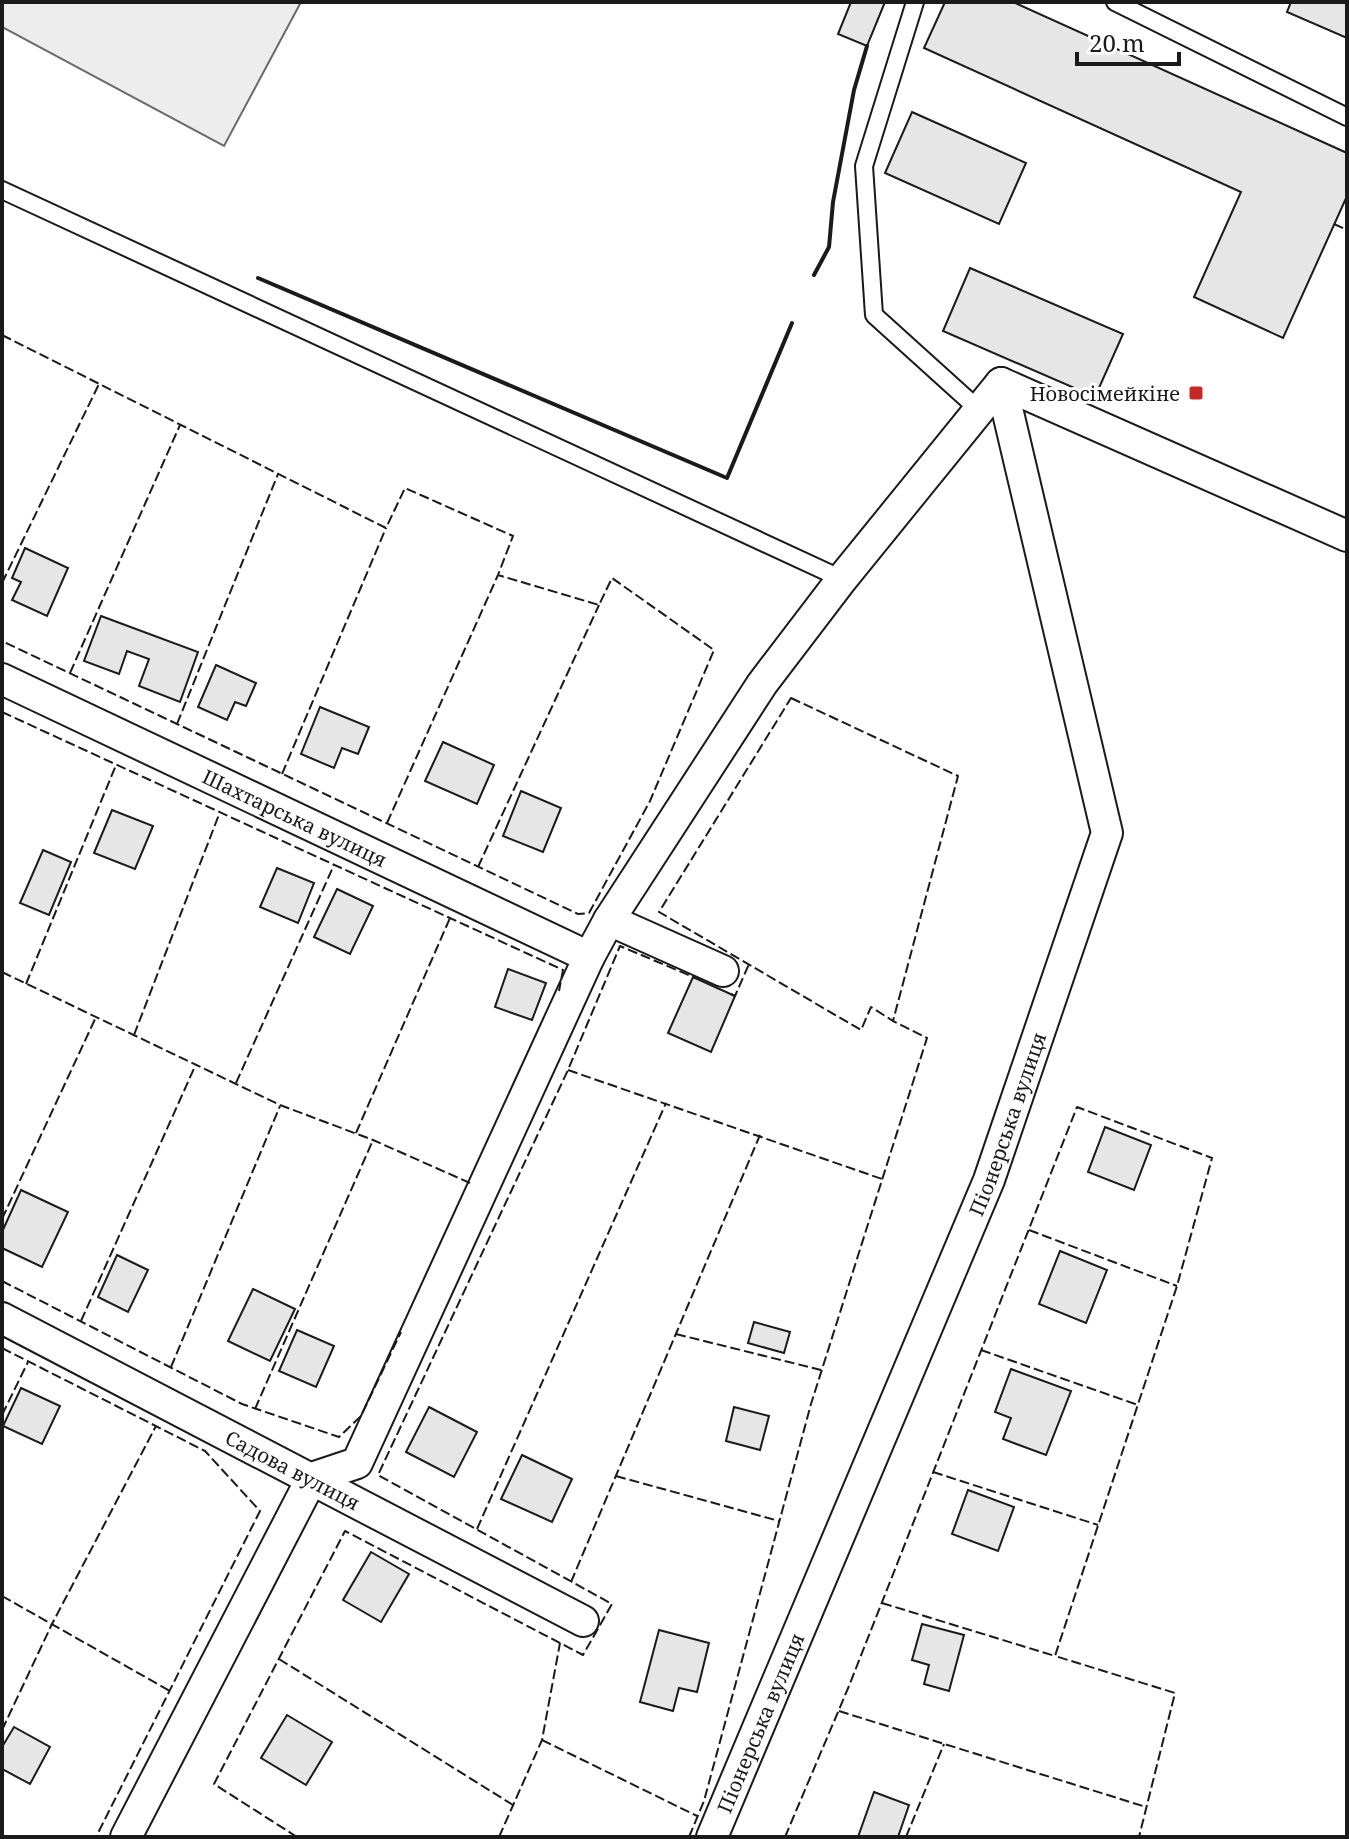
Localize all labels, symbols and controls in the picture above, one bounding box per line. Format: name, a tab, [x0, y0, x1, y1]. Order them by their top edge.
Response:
scale bar	[1077, 16, 1179, 66]
text: 20 m	[1089, 26, 1145, 59]
place label: Новосімейкіне	[1030, 380, 1180, 407]
marker: Новосімейкіне	[1187, 384, 1205, 402]
street label: Шахтарська вулиця	[198, 762, 391, 873]
street label: Піонерська вулиця	[962, 1028, 1052, 1220]
street label: Садова вулиця	[221, 1423, 365, 1516]
street label: Піонерська вулиця	[710, 1629, 810, 1817]

